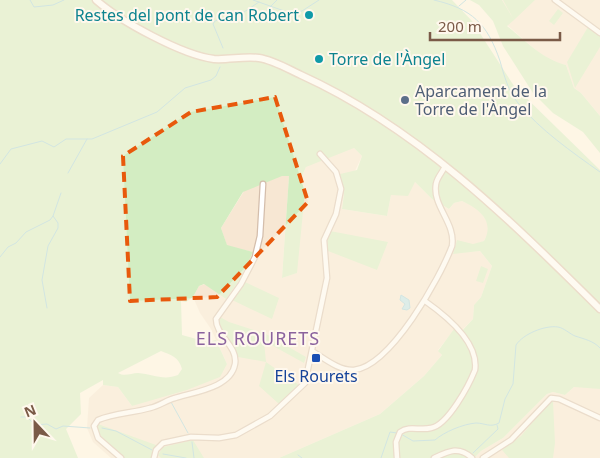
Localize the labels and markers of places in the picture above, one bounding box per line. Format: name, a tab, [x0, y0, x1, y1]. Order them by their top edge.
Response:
place label: Restes del pont de can Robert	[75, 4, 299, 26]
marker: Restes del pont de can Robert	[303, 9, 315, 21]
place label: Torre de l'Àngel	[329, 48, 445, 70]
marker: Torre de l'Àngel	[313, 53, 325, 65]
place label: Aparcament de la Torre de l'Àngel	[415, 80, 547, 120]
marker: Aparcament de la Torre de l'Àngel	[399, 94, 411, 106]
marker: Els Rourets	[310, 352, 322, 364]
place label: Els Rourets	[274, 365, 358, 387]

